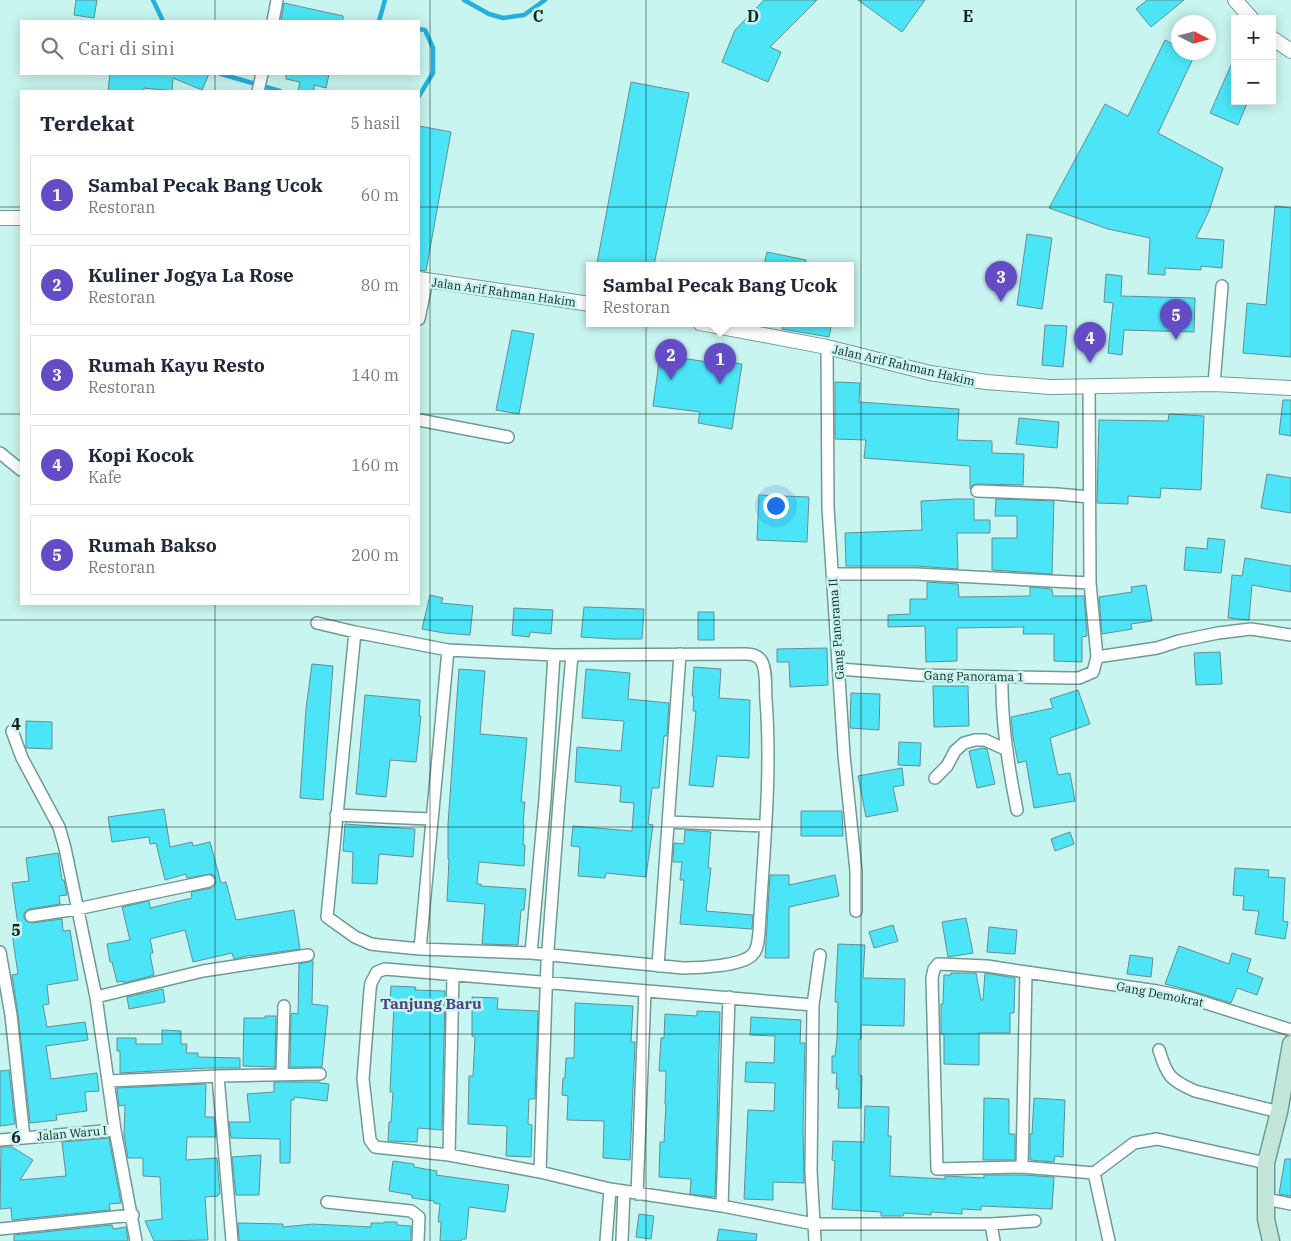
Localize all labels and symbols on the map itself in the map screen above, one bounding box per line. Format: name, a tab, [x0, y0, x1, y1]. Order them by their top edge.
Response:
text: C	[533, 6, 543, 26]
text: D	[747, 6, 759, 26]
text: E	[963, 6, 973, 26]
north arrow	[1171, 15, 1216, 60]
pin: 3	[985, 261, 1017, 302]
street label: Jalan Arif Rahman Hakim	[431, 274, 578, 310]
pin: 5	[1160, 299, 1192, 340]
pin: 4	[1074, 322, 1106, 363]
pin: 2	[655, 339, 687, 380]
street label: Jalan Arif Rahman Hakim	[831, 341, 977, 389]
pin: 1	[704, 343, 736, 384]
your location	[763, 493, 789, 519]
street label: Gang Panorama II	[825, 578, 847, 680]
street label: Gang Panorama 1	[924, 668, 1024, 684]
text: 4	[11, 714, 21, 734]
text: 5	[11, 920, 21, 940]
street label: Gang Demokrat	[1115, 978, 1205, 1010]
district label: Tanjung Baru	[380, 994, 482, 1013]
street label: Jalan Waru I	[37, 1122, 107, 1144]
text: 6	[11, 1127, 21, 1147]

